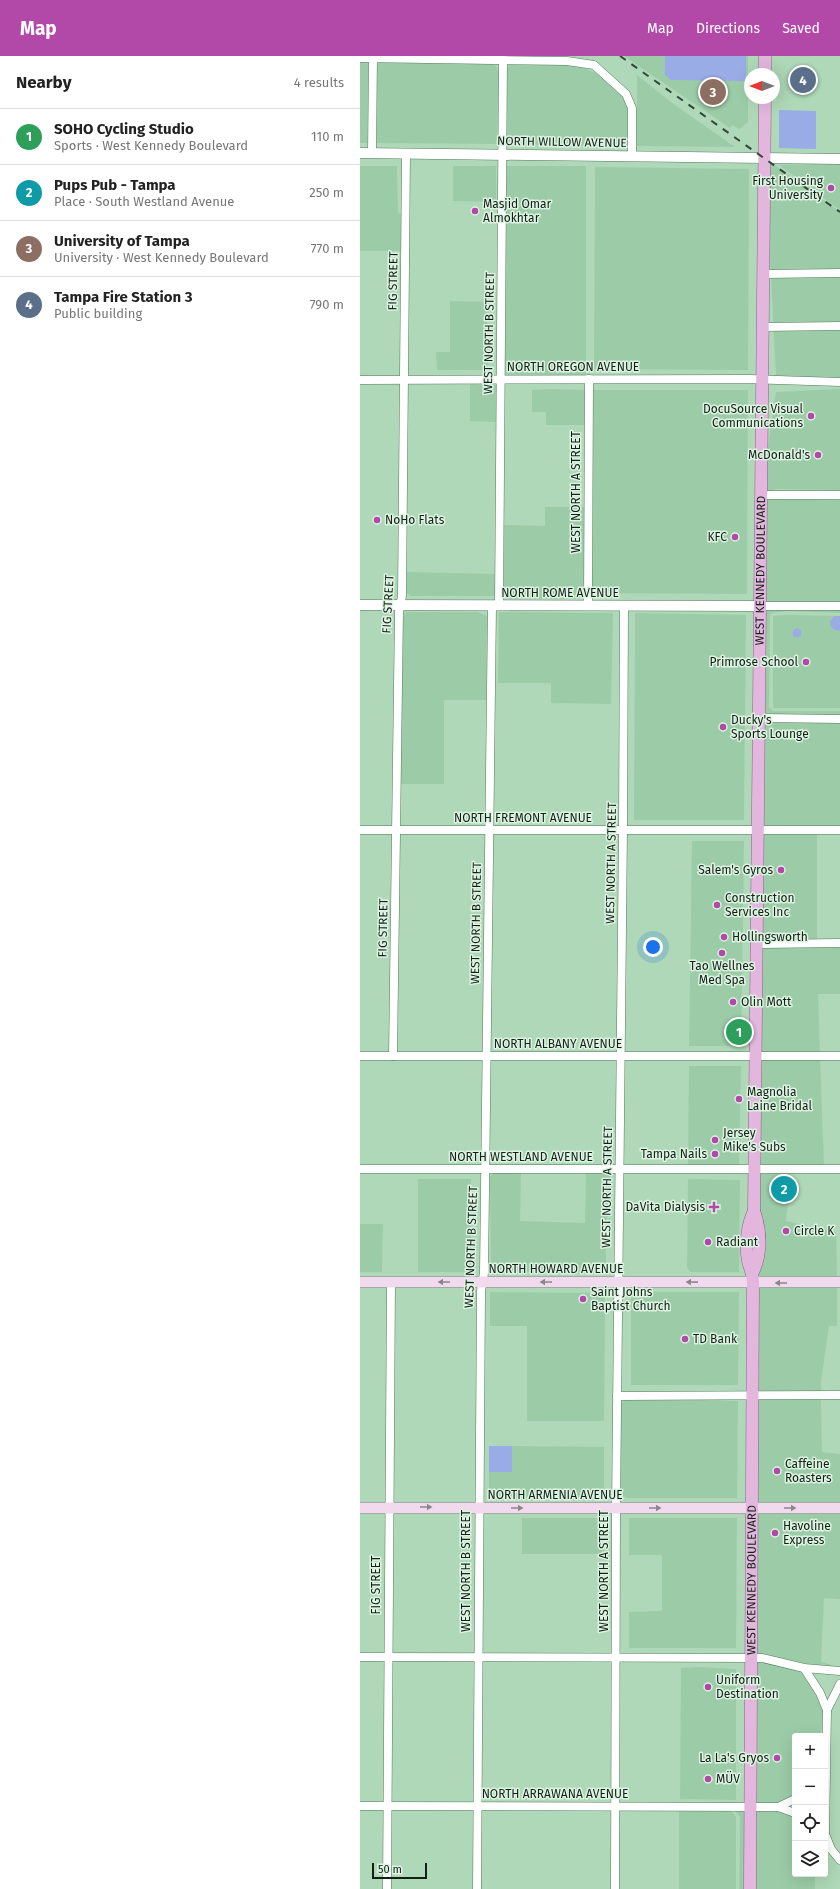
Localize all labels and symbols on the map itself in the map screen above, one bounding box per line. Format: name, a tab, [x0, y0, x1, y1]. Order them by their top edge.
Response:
pin: 4	[790, 65, 816, 95]
north arrow	[744, 68, 780, 104]
pin: 3	[700, 77, 726, 107]
street label: NORTH WILLOW AVENUE	[497, 134, 627, 150]
place label: First Housing University	[752, 174, 824, 202]
marker: First Housing University	[826, 183, 836, 193]
place label: Masjid Omar Almokhtar	[483, 197, 552, 225]
marker: Masjid Omar Almokhtar	[470, 206, 480, 216]
street label: FIG STREET	[385, 251, 401, 311]
street label: WEST NORTH B STREET	[481, 271, 497, 394]
street label: NORTH OREGON AVENUE	[507, 360, 639, 374]
place label: DocuSource Visual Communications	[703, 402, 803, 430]
marker: DocuSource Visual Communications	[806, 411, 816, 421]
street label: WEST NORTH A STREET	[569, 430, 583, 553]
place label: McDonald's	[748, 448, 810, 462]
marker: McDonald's	[813, 450, 823, 460]
street label: WEST KENNEDY BOULEVARD	[753, 495, 768, 646]
place label: NoHo Flats	[385, 513, 445, 527]
marker: NoHo Flats	[372, 515, 382, 525]
place label: KFC	[708, 530, 727, 544]
marker: KFC	[730, 532, 740, 542]
street label: FIG STREET	[379, 573, 397, 634]
street label: NORTH ROME AVENUE	[501, 586, 619, 600]
place label: Primrose School	[710, 655, 798, 669]
marker: Primrose School	[801, 657, 811, 667]
place label: Ducky's Sports Lounge	[731, 713, 809, 741]
marker: Ducky's Sports Lounge	[718, 722, 728, 732]
street label: WEST NORTH A STREET	[603, 801, 619, 924]
street label: NORTH FREMONT AVENUE	[454, 811, 592, 825]
street label: WEST NORTH B STREET	[468, 861, 484, 984]
place label: Salem's Gyros	[698, 863, 773, 877]
marker: Salem's Gyros	[776, 865, 786, 875]
place label: Construction Services Inc	[725, 891, 795, 919]
street label: FIG STREET	[375, 898, 391, 958]
marker: Construction Services Inc	[712, 900, 722, 910]
place label: Hollingsworth	[732, 930, 808, 944]
marker: Hollingsworth	[719, 932, 729, 942]
your location	[643, 937, 663, 957]
marker: Tao Wellnes Med Spa	[717, 948, 727, 958]
place label: Tao Wellnes Med Spa	[690, 959, 755, 987]
place label: Olin Mott	[741, 995, 792, 1009]
marker: Olin Mott	[728, 997, 738, 1007]
pin: 1	[726, 1017, 752, 1047]
street label: NORTH ALBANY AVENUE	[494, 1037, 622, 1051]
place label: Magnolia Laine Bridal	[747, 1085, 812, 1113]
marker: Magnolia Laine Bridal	[734, 1094, 744, 1104]
street label: WEST NORTH A STREET	[599, 1125, 615, 1248]
place label: Jersey Mike's Subs	[723, 1126, 786, 1154]
marker: Jersey Mike's Subs	[710, 1135, 720, 1145]
place label: Tampa Nails	[641, 1147, 707, 1161]
marker: Tampa Nails	[710, 1149, 720, 1159]
street label: NORTH WESTLAND AVENUE	[449, 1150, 593, 1164]
pin: 2	[771, 1174, 797, 1204]
street label: WEST NORTH B STREET	[462, 1185, 480, 1308]
place label: DaVita Dialysis	[626, 1200, 705, 1214]
marker: DaVita Dialysis	[708, 1201, 720, 1213]
place label: Circle K	[794, 1224, 835, 1238]
marker: Circle K	[781, 1226, 791, 1236]
place label: Radiant	[716, 1235, 759, 1249]
marker: Radiant	[703, 1237, 713, 1247]
street label: NORTH HOWARD AVENUE	[489, 1262, 623, 1276]
one-way arrow	[437, 1279, 450, 1285]
one-way arrow	[539, 1279, 552, 1285]
one-way arrow	[685, 1279, 698, 1285]
one-way arrow	[774, 1280, 787, 1286]
place label: Saint Johns Baptist Church	[591, 1285, 670, 1313]
marker: Saint Johns Baptist Church	[578, 1294, 588, 1304]
place label: TD Bank	[693, 1332, 738, 1346]
marker: TD Bank	[680, 1334, 690, 1344]
place label: Caffeine Roasters	[785, 1457, 832, 1485]
marker: Caffeine Roasters	[772, 1466, 782, 1476]
street label: NORTH ARMENIA AVENUE	[487, 1488, 623, 1502]
one-way arrow	[420, 1504, 433, 1510]
one-way arrow	[511, 1505, 524, 1511]
one-way arrow	[649, 1505, 662, 1511]
street label: WEST KENNEDY BOULEVARD	[744, 1505, 759, 1655]
one-way arrow	[784, 1505, 797, 1511]
street label: WEST NORTH B STREET	[459, 1509, 473, 1632]
street label: WEST NORTH A STREET	[597, 1509, 611, 1632]
place label: Havoline Express	[783, 1519, 831, 1547]
marker: Havoline Express	[770, 1528, 780, 1538]
street label: FIG STREET	[369, 1555, 383, 1614]
place label: Uniform Destination	[716, 1673, 779, 1701]
marker: Uniform Destination	[703, 1682, 713, 1692]
place label: La La's Gryos	[699, 1751, 769, 1765]
marker: La La's Gryos	[772, 1753, 782, 1763]
place label: MÜV	[716, 1770, 740, 1786]
marker: MÜV	[703, 1774, 713, 1784]
street label: NORTH ARRAWANA AVENUE	[482, 1787, 628, 1801]
scale bar	[372, 1861, 427, 1880]

